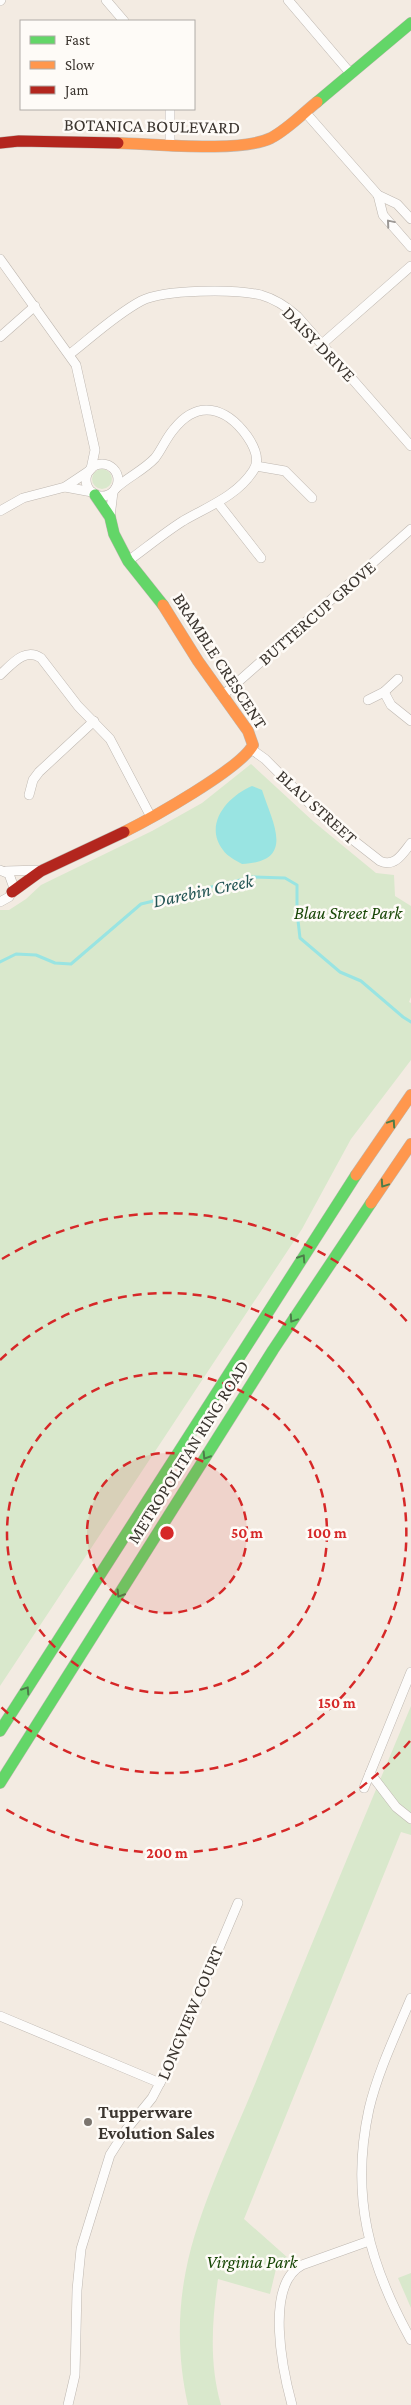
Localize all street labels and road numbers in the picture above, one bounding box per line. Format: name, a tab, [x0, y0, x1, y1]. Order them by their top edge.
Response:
street label: BOTANICA BOULEVARD	[64, 114, 240, 138]
street label: DAISY DRIVE	[278, 302, 360, 386]
street label: BUTTERCUP GROVE	[254, 557, 380, 669]
street label: BRAMBLE CRESCENT	[169, 590, 271, 733]
street label: BLAU STREET	[273, 766, 362, 848]
street label: METROPOLITAN RING ROAD	[123, 1357, 253, 1547]
street label: LONGVIEW COURT	[153, 1943, 227, 2083]

